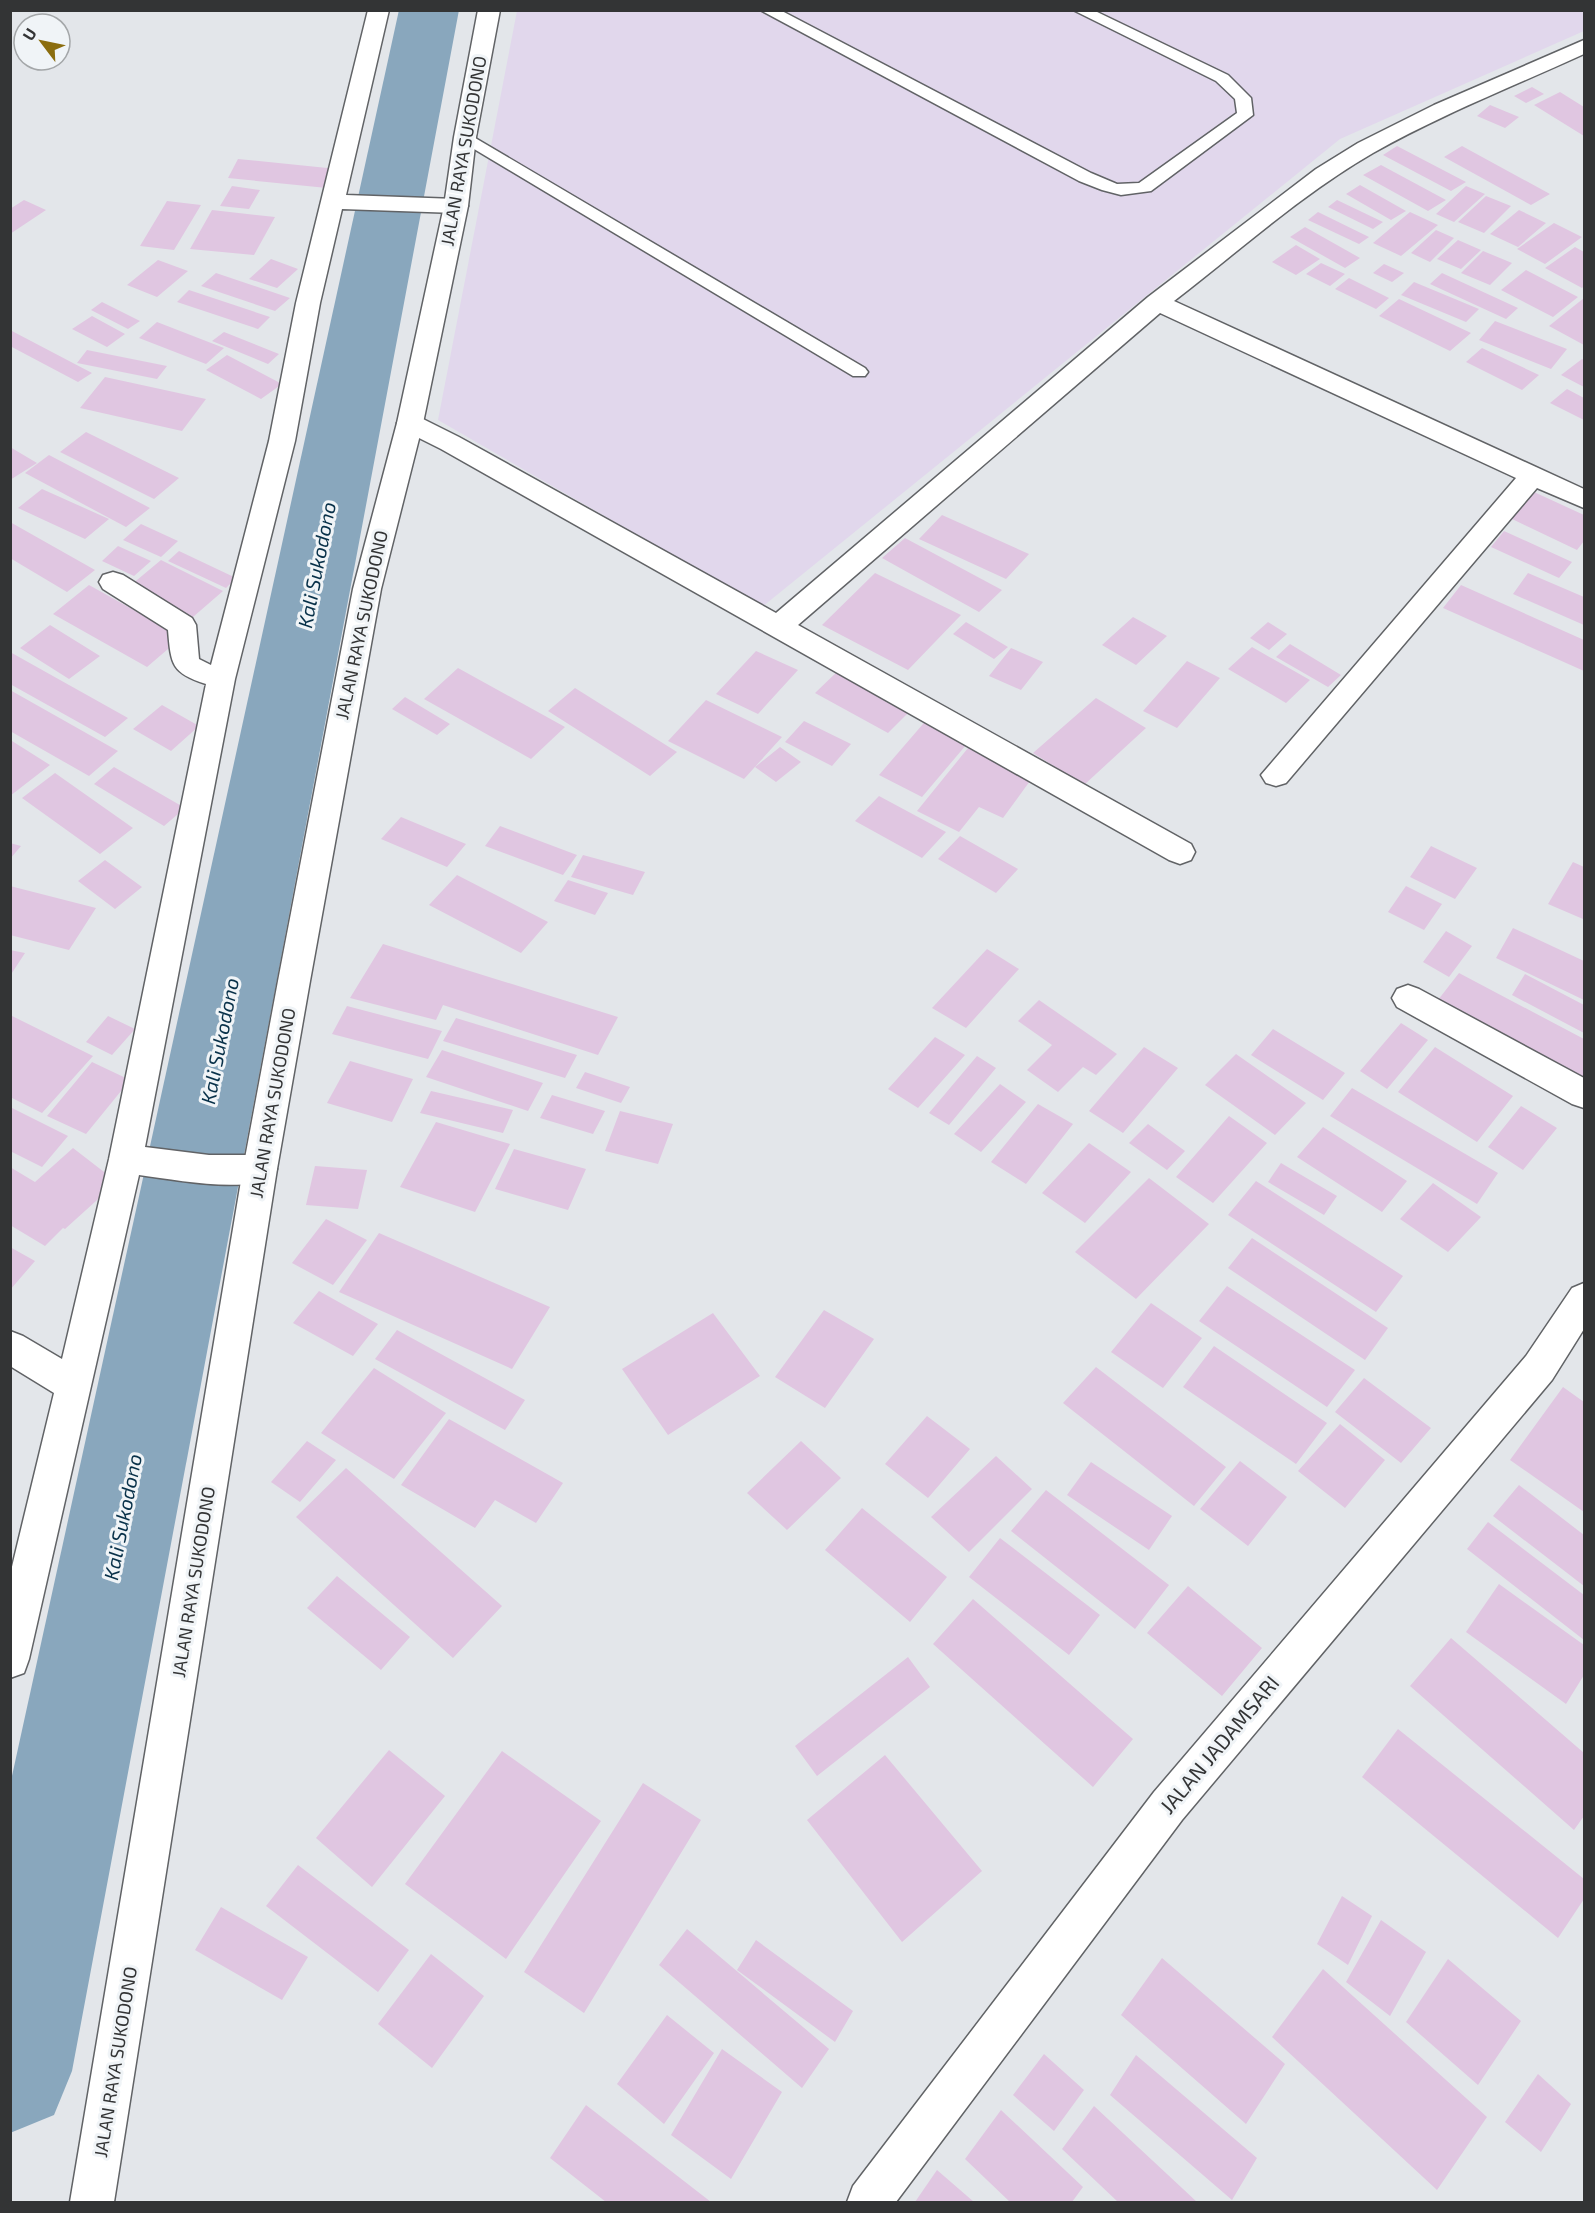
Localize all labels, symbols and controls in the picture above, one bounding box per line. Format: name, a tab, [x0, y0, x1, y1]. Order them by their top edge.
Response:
north arrow	[12, 12, 72, 72]
text: U	[18, 24, 40, 43]
street label: JALAN RAYA SUKODONO	[435, 54, 491, 248]
water label: Kali Sukodono	[292, 500, 340, 630]
street label: JALAN RAYA SUKODONO	[330, 528, 392, 721]
water label: Kali Sukodono	[195, 976, 243, 1106]
street label: JALAN RAYA SUKODONO	[244, 1006, 300, 1200]
water label: Kali Sukodono	[98, 1452, 146, 1582]
street label: JALAN RAYA SUKODONO	[167, 1485, 219, 1679]
street label: JALAN JADAMSARI	[1154, 1670, 1284, 1818]
street label: JALAN RAYA SUKODONO	[89, 1965, 141, 2159]

